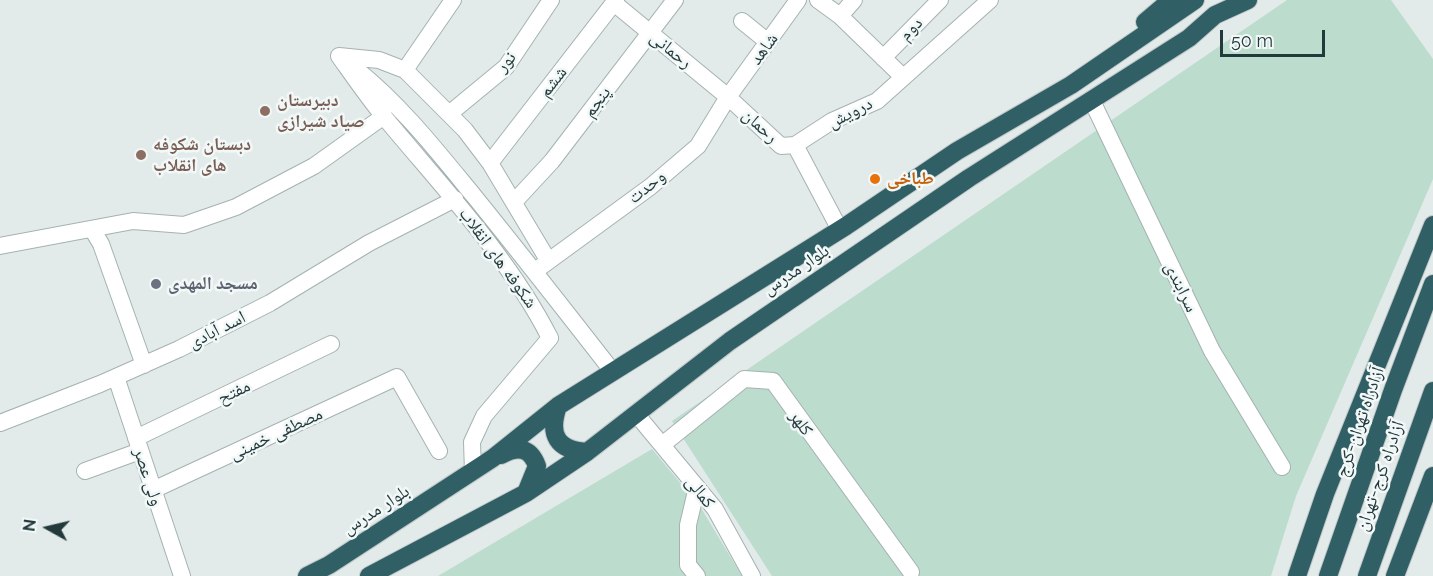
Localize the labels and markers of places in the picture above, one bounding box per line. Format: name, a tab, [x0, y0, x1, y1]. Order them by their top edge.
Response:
place label: دبیرستان صیاد شیرازی	[277, 90, 365, 132]
marker: دبیرستان صیاد شیرازی	[258, 104, 272, 118]
place label: دبستان شکوفه های انقلاب	[153, 134, 251, 176]
marker: دبستان شکوفه های انقلاب	[134, 148, 148, 162]
place label: طباخی	[887, 168, 934, 190]
marker: طباخی	[868, 172, 882, 186]
place label: مسجد المهدی	[168, 273, 258, 295]
marker: مسجد المهدی	[149, 277, 163, 291]

